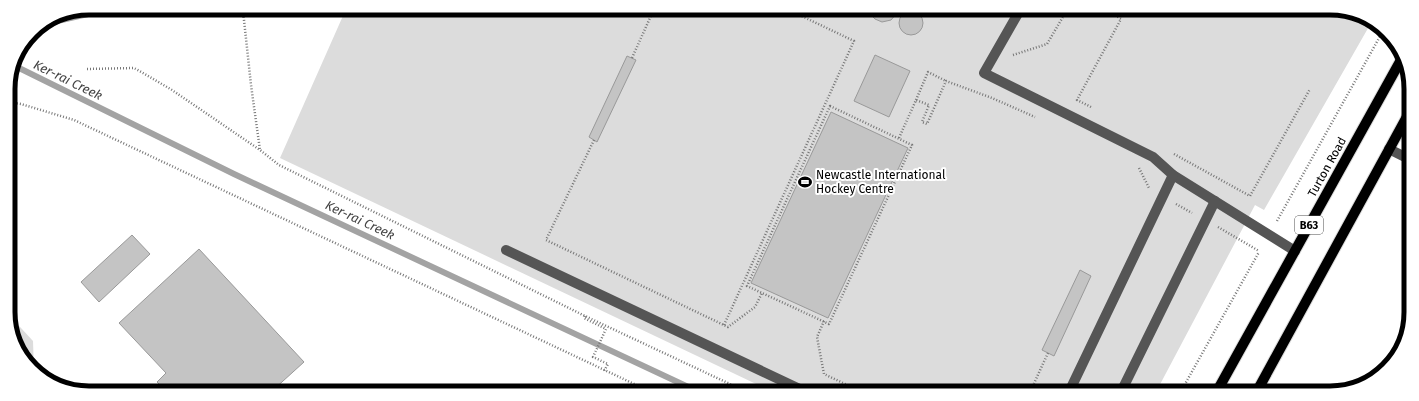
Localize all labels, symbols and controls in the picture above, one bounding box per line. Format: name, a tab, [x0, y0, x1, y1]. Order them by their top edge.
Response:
water label: Ker-rai Creek	[31, 57, 105, 103]
street label: Turton Road	[1305, 135, 1349, 199]
place label: Newcastle International Hockey Centre	[816, 168, 946, 196]
sports icon: Newcastle International Hockey Centre	[797, 174, 813, 190]
water label: Ker-rai Creek	[323, 197, 397, 243]
road number: B63	[1295, 216, 1323, 234]

